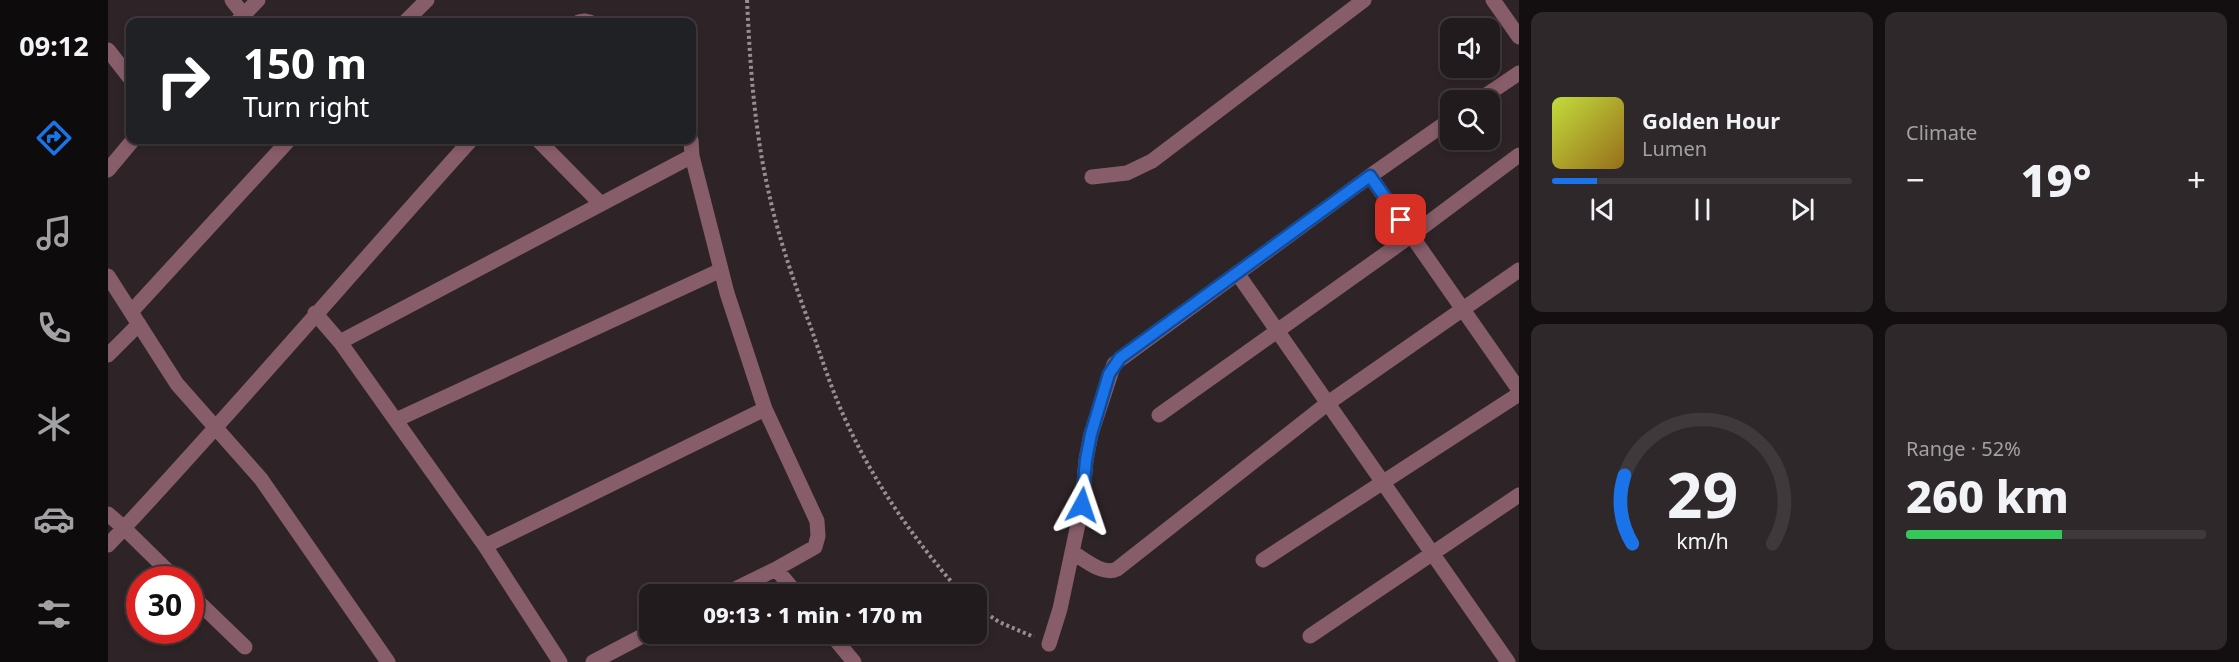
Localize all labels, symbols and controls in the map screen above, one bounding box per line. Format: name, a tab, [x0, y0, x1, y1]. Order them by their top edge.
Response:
map controls	[1440, 18, 1500, 150]
button: sound	[1440, 18, 1500, 78]
text: 09:12	[19, 27, 89, 64]
text: 150 m	[243, 34, 367, 91]
icon: right	[144, 42, 222, 120]
text: Turn right	[243, 88, 369, 125]
button: search	[1440, 90, 1500, 150]
text: Golden Hour	[1642, 105, 1780, 135]
icon: directions	[33, 117, 75, 159]
text: Climate	[1906, 119, 1977, 146]
text: Lumen	[1642, 135, 1707, 162]
text: 19°	[2020, 149, 2092, 210]
text: −	[1906, 157, 1925, 202]
text: +	[2187, 157, 2206, 202]
icon: previous	[1586, 193, 1619, 226]
icon: pause	[1686, 193, 1719, 226]
icon: next	[1786, 193, 1819, 226]
pin	[1375, 194, 1426, 245]
icon: arrive	[1384, 203, 1417, 236]
icon: music	[33, 212, 75, 254]
icon: phone	[33, 307, 75, 349]
icon: climate	[33, 403, 75, 445]
text: Range · 52%	[1906, 435, 2021, 462]
text: 29	[1666, 451, 1738, 536]
text: 260 km	[1906, 465, 2069, 526]
position arrow	[1050, 473, 1114, 537]
icon: car	[33, 498, 75, 540]
text: km/h	[1676, 526, 1728, 555]
speed limit sign: 30	[126, 566, 204, 644]
icon: filters	[33, 593, 75, 635]
text: 09:13 · 1 min · 170 m	[703, 599, 923, 629]

